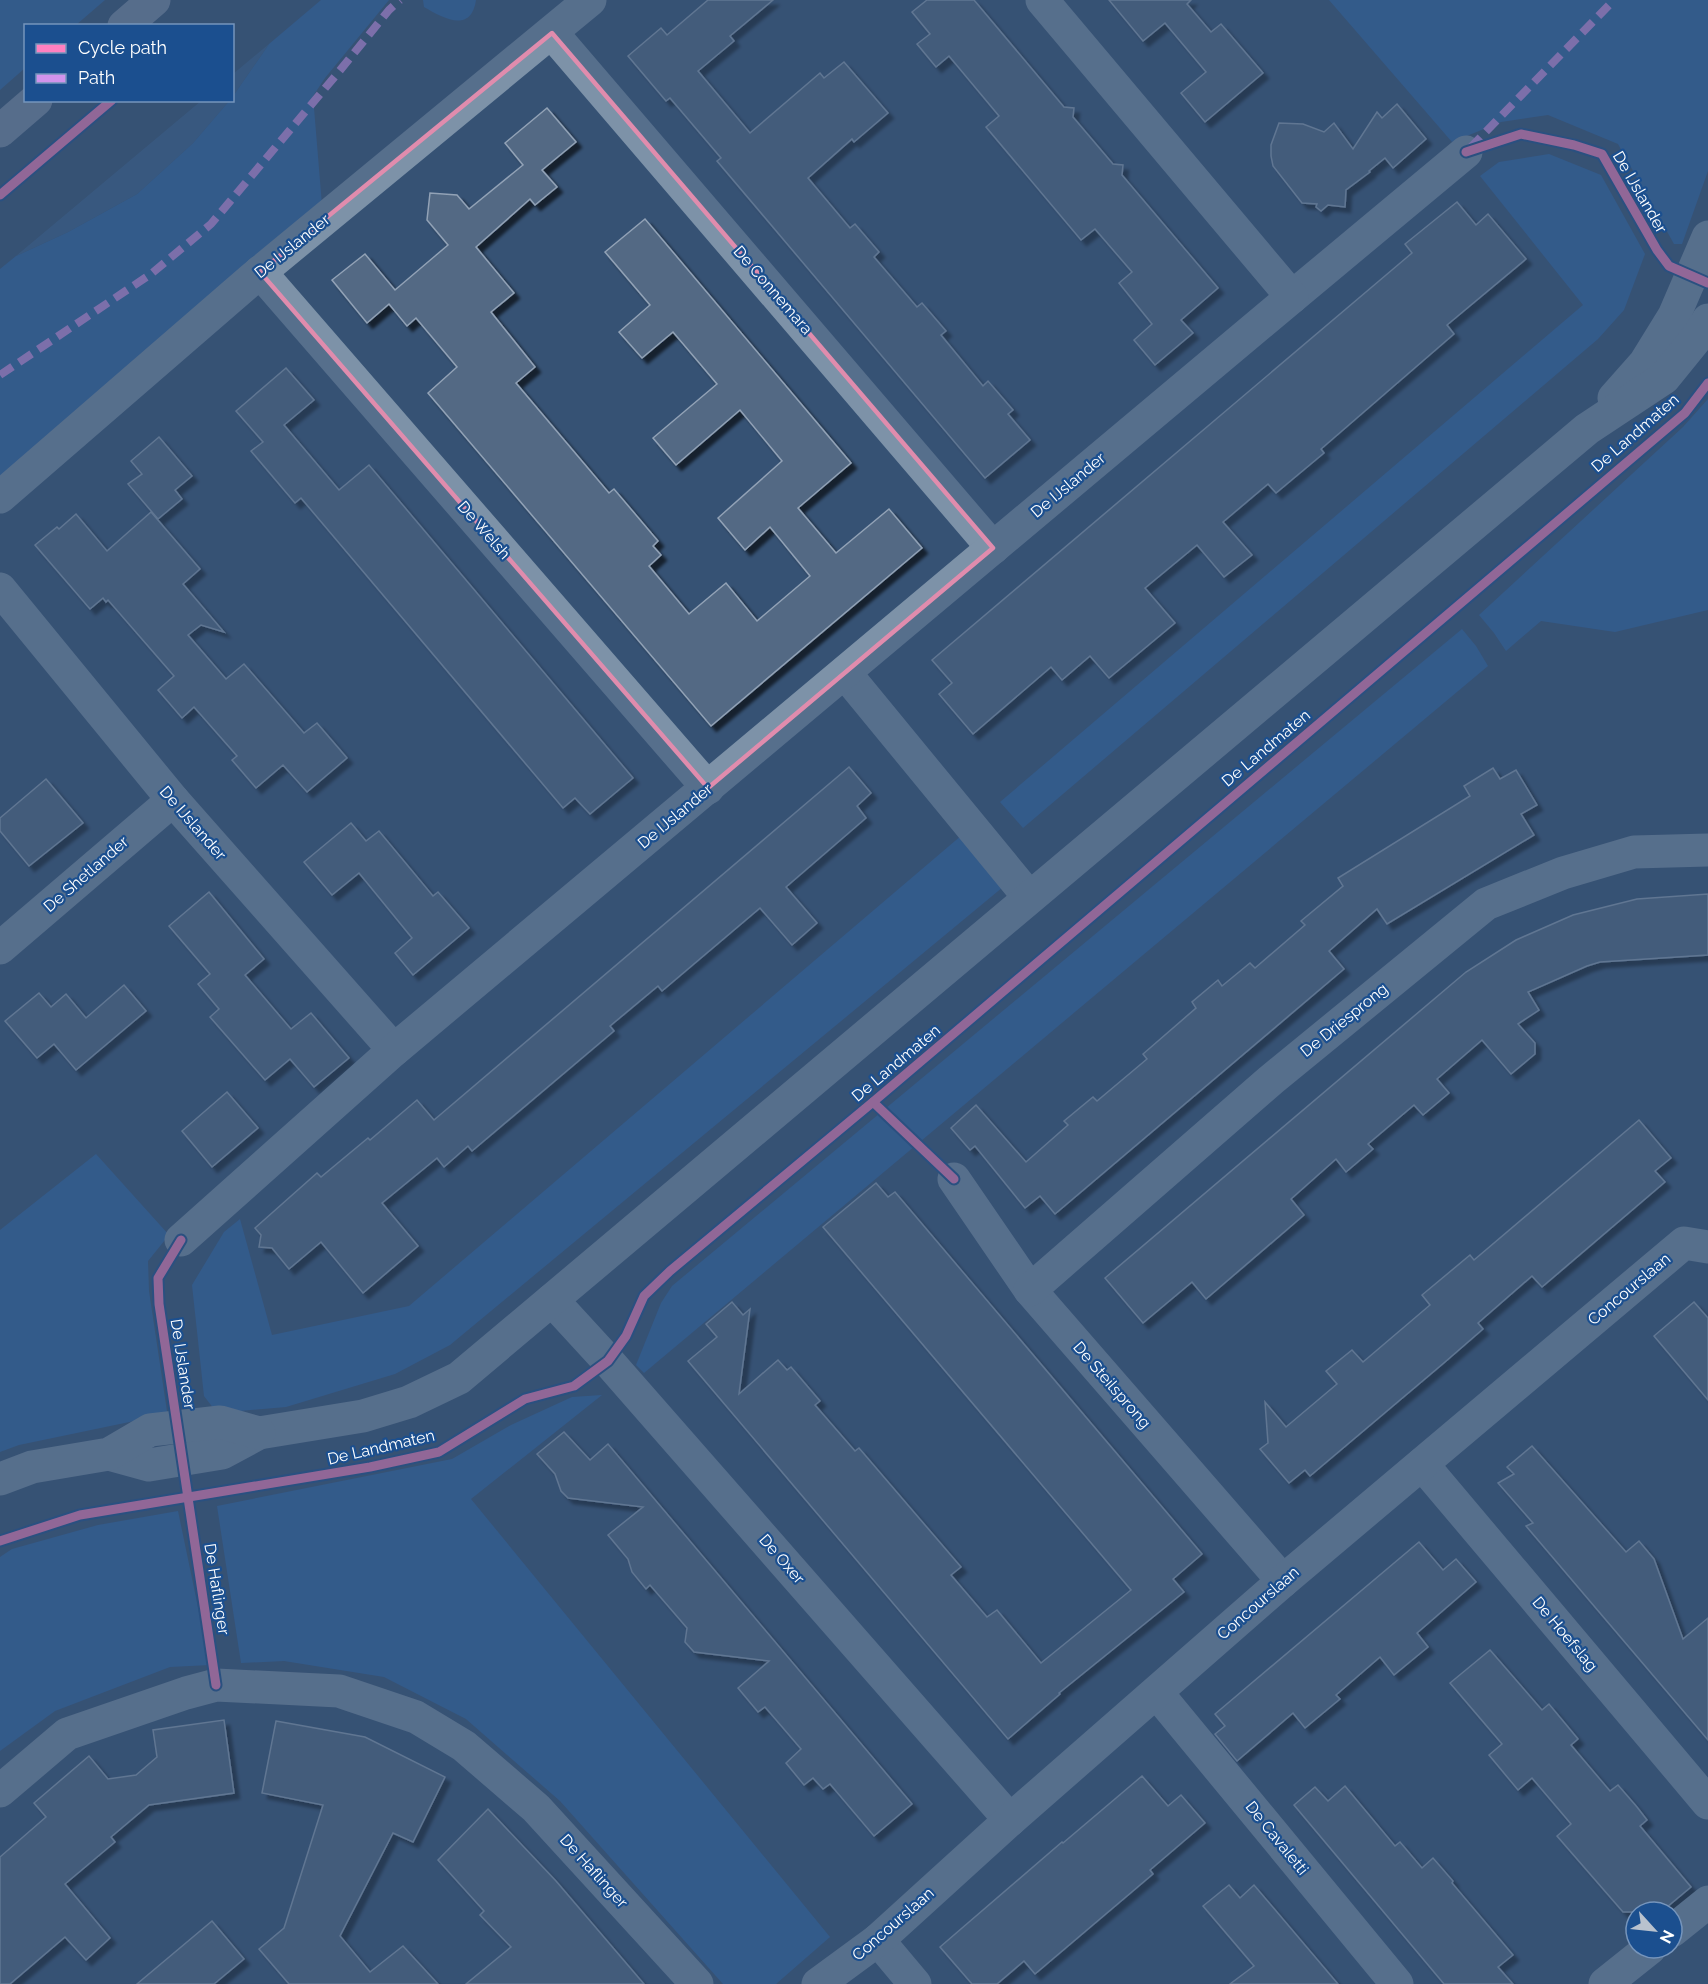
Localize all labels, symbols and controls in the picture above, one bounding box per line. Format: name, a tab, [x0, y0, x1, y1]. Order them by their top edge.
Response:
legend	[24, 24, 234, 102]
text: Cycle path	[78, 37, 167, 58]
text: Path	[78, 67, 115, 88]
street label: De IJslander	[1609, 148, 1671, 237]
street label: De IJslander	[250, 210, 334, 282]
street label: De Connemara	[729, 242, 817, 338]
street label: De Landmaten	[1587, 390, 1683, 476]
street label: De IJslander	[1027, 448, 1109, 522]
street label: De Welsh	[454, 497, 514, 563]
street label: De Landmaten	[1218, 706, 1314, 790]
street label: De IJslander	[634, 779, 716, 853]
street label: De IJslander	[156, 782, 230, 864]
street label: De Shetlander	[40, 832, 133, 916]
street label: De Driesprong	[1297, 979, 1391, 1061]
street label: De Landmaten	[848, 1021, 944, 1105]
street label: Concourslaan	[1584, 1249, 1674, 1329]
street label: De IJslander	[166, 1317, 200, 1411]
street label: De Steilsprong	[1069, 1338, 1155, 1432]
street label: De Landmaten	[325, 1425, 437, 1469]
street label: De Oxer	[755, 1530, 809, 1588]
street label: De Haflinger	[200, 1542, 234, 1636]
street label: Concourslaan	[1213, 1562, 1303, 1644]
street label: De Hoefslag	[1528, 1593, 1602, 1675]
street label: De Cavaletti	[1242, 1797, 1312, 1879]
street label: De Haflinger	[556, 1830, 632, 1912]
street label: Concourslaan	[848, 1883, 938, 1965]
north arrow	[1624, 1900, 1684, 1960]
text: N	[1656, 1927, 1678, 1946]

